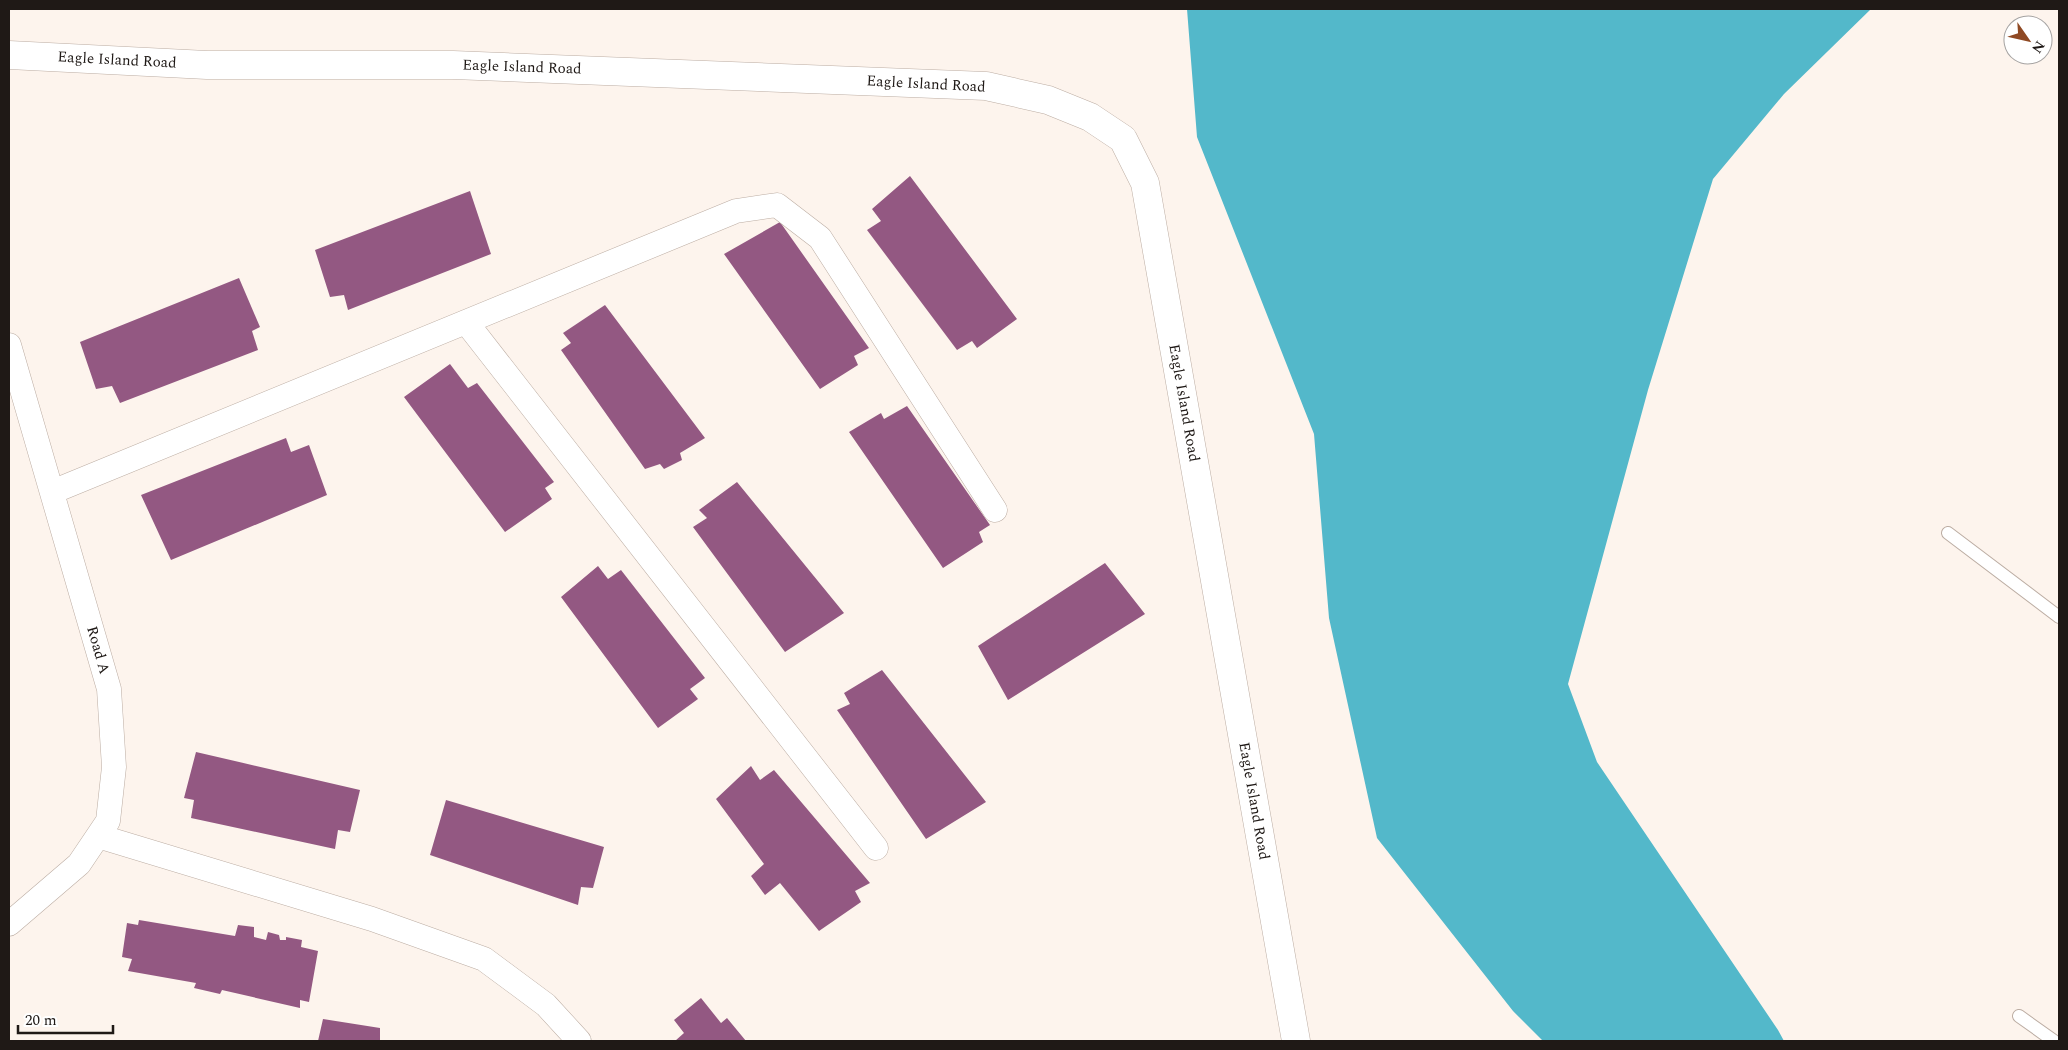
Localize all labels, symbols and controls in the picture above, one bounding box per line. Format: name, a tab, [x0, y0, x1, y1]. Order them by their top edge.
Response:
north arrow	[2003, 15, 2053, 65]
text: N	[2026, 36, 2050, 58]
street label: Eagle Island Road	[57, 45, 177, 75]
street label: Eagle Island Road	[462, 53, 582, 81]
street label: Eagle Island Road	[866, 69, 986, 99]
street label: Eagle Island Road	[1162, 342, 1206, 464]
street label: Road A	[80, 623, 116, 677]
street label: Eagle Island Road	[1232, 740, 1276, 862]
scale bar	[18, 1002, 112, 1034]
text: 20 m	[25, 1009, 57, 1032]

